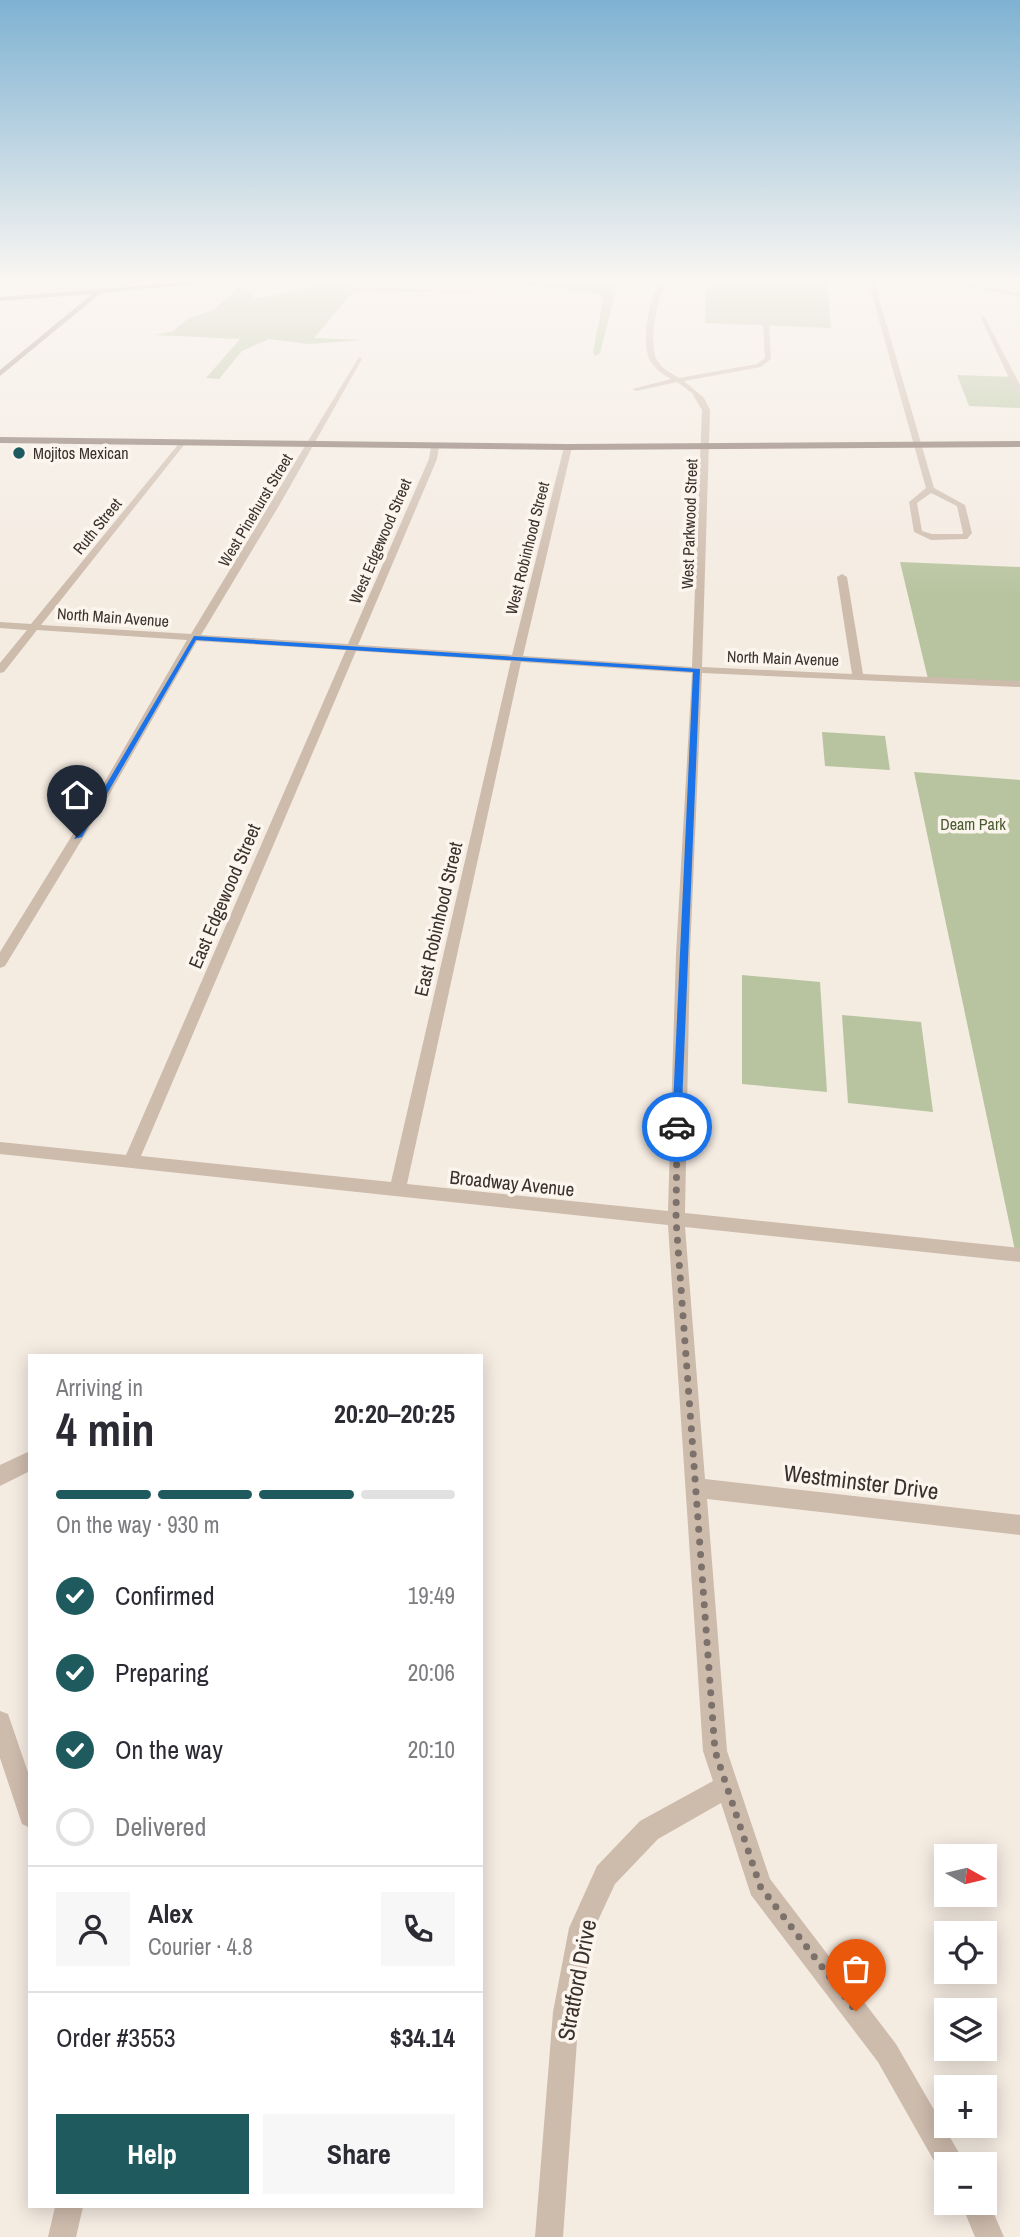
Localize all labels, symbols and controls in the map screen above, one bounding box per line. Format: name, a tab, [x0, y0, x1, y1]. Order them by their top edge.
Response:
place label: Mojitos Mexican	[33, 442, 129, 464]
marker: Mojitos Mexican	[11, 445, 27, 461]
street label: West Pinehurst Street	[213, 449, 298, 571]
street label: West Parkwood Street	[676, 458, 702, 590]
street label: West Edgewood Street	[344, 475, 416, 607]
street label: West Robinhood Street	[500, 479, 554, 617]
street label: Ruth Street	[68, 493, 127, 559]
street label: North Main Avenue	[56, 602, 170, 632]
street label: North Main Avenue	[727, 645, 839, 671]
pin	[47, 765, 107, 837]
icon: home	[58, 776, 96, 814]
park label: Deam Park	[940, 813, 1006, 835]
street label: East Edgewood Street	[182, 819, 267, 972]
street label: East Robinhood Street	[408, 839, 469, 999]
courier	[642, 1092, 712, 1162]
icon: car	[658, 1108, 696, 1146]
street label: Broadway Avenue	[448, 1164, 576, 1202]
text: Arriving in	[56, 1372, 143, 1403]
text: 20:20–20:25	[334, 1396, 455, 1431]
text: 4 min	[56, 1398, 155, 1460]
street label: Westminster Drive	[782, 1457, 940, 1506]
text: On the way · 930 m	[56, 1509, 220, 1540]
icon: check	[56, 1577, 94, 1615]
text: Confirmed	[115, 1578, 215, 1613]
text: 19:49	[408, 1580, 455, 1611]
icon: check	[56, 1654, 94, 1692]
text: Preparing	[115, 1655, 209, 1690]
text: 20:06	[408, 1657, 455, 1688]
icon: check	[56, 1731, 94, 1769]
text: On the way	[115, 1732, 223, 1767]
text: 20:10	[408, 1734, 455, 1765]
text: Delivered	[115, 1809, 206, 1844]
north arrow	[934, 1844, 998, 1908]
map controls	[934, 1844, 997, 2215]
button: person	[56, 1892, 130, 1966]
button: phone	[381, 1892, 455, 1966]
text: Alex	[148, 1896, 193, 1931]
street label: Stratford Drive	[550, 1917, 603, 2043]
button: locate	[934, 1921, 997, 1984]
text: Courier · 4.8	[148, 1931, 253, 1962]
pin	[826, 1939, 886, 2011]
icon: bag	[837, 1950, 875, 1988]
button: layers	[934, 1998, 997, 2061]
text: Order #3553	[56, 2020, 176, 2055]
text: $34.14	[390, 2020, 455, 2055]
button: +	[934, 2075, 997, 2138]
button: Help	[56, 2114, 249, 2194]
button: Share	[263, 2114, 455, 2194]
button: −	[934, 2152, 997, 2215]

